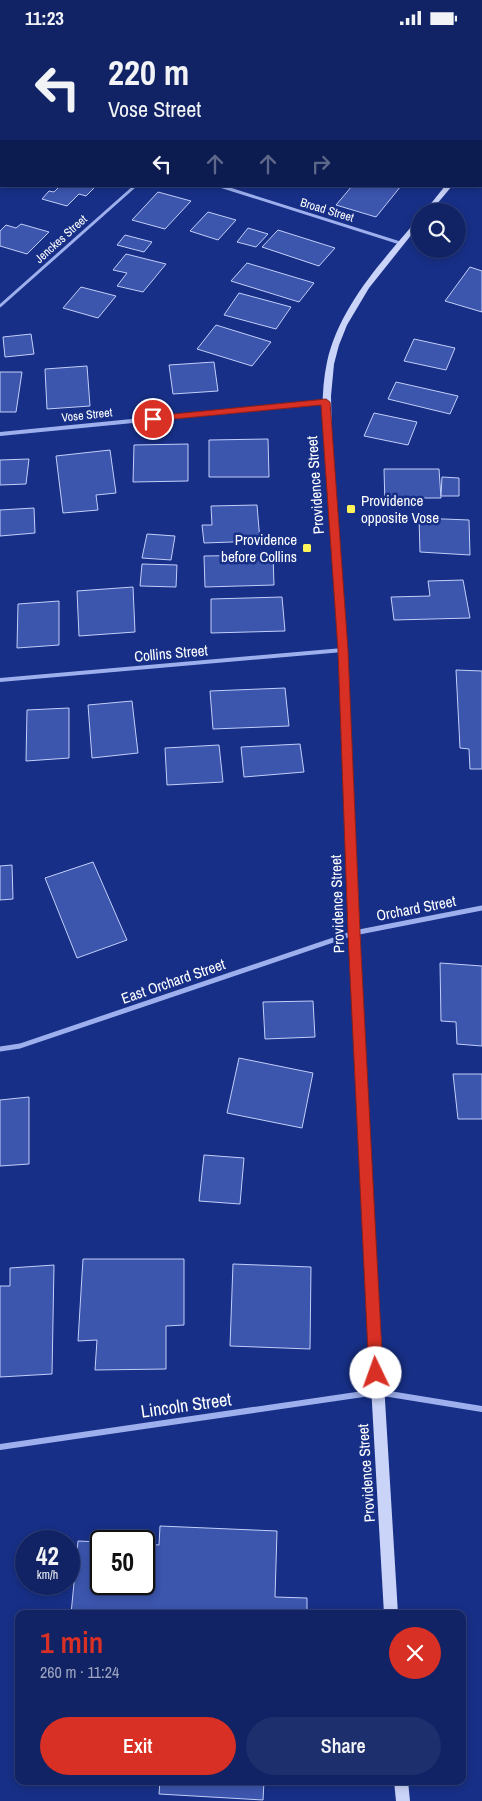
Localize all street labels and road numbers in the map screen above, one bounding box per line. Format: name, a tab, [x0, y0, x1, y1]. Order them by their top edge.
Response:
street label: Broad Street	[298, 194, 356, 226]
street label: Jenckes Street	[31, 211, 91, 267]
street label: Vose Street	[61, 404, 113, 426]
street label: Providence Street	[301, 435, 329, 535]
street label: Collins Street	[133, 639, 209, 667]
street label: Providence Street	[325, 854, 349, 954]
street label: Orchard Street	[374, 890, 458, 926]
street label: East Orchard Street	[118, 953, 228, 1009]
street label: Lincoln Street	[139, 1386, 233, 1424]
street label: Providence Street	[352, 1423, 380, 1523]

